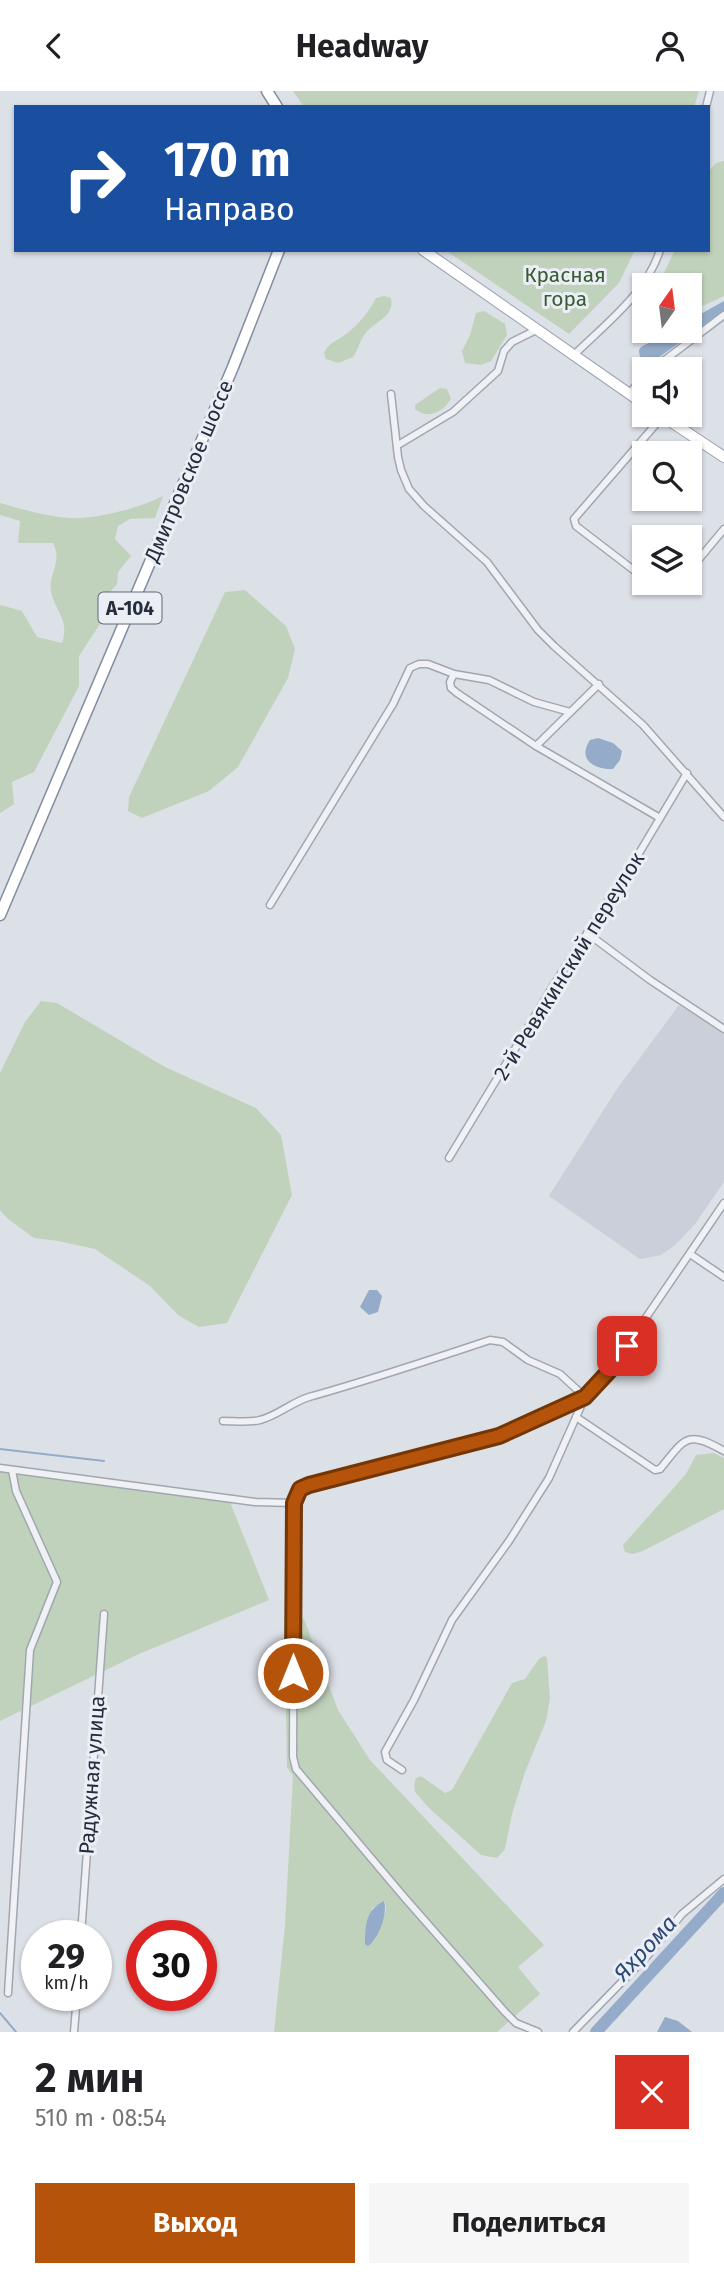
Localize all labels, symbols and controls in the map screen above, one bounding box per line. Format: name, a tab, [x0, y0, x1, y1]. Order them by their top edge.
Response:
icon: back	[35, 27, 73, 65]
text: Headway	[296, 27, 428, 65]
icon: person	[651, 27, 689, 65]
text: 170 m	[164, 130, 291, 189]
icon: right	[49, 133, 140, 224]
text: Направо	[164, 190, 295, 228]
park label: Красная гора	[524, 262, 606, 312]
north arrow	[632, 273, 702, 343]
map controls	[632, 273, 702, 595]
button: sound	[632, 357, 702, 427]
street label: Дмитровское шоссе	[138, 376, 239, 567]
button: search	[632, 441, 702, 511]
button: layers	[632, 525, 702, 595]
road number: А-104	[99, 593, 162, 623]
street label: 2-й Ревякинский переулок	[488, 847, 650, 1085]
pin	[597, 1316, 657, 1376]
icon: arrive	[608, 1327, 646, 1365]
position arrow	[256, 1636, 330, 1710]
street label: Радужная улица	[73, 1695, 111, 1855]
water label: Яхрома	[607, 1909, 683, 1988]
speed limit sign: 30	[126, 1920, 217, 2011]
text: 29	[48, 1935, 85, 1977]
text: km/h	[44, 1972, 89, 1994]
text: 2 мин	[35, 2053, 144, 2103]
button: close	[615, 2055, 689, 2129]
text: 510 m · 08:54	[35, 2104, 167, 2132]
button: Выход	[35, 2183, 355, 2263]
button: Поделиться	[369, 2183, 689, 2263]

